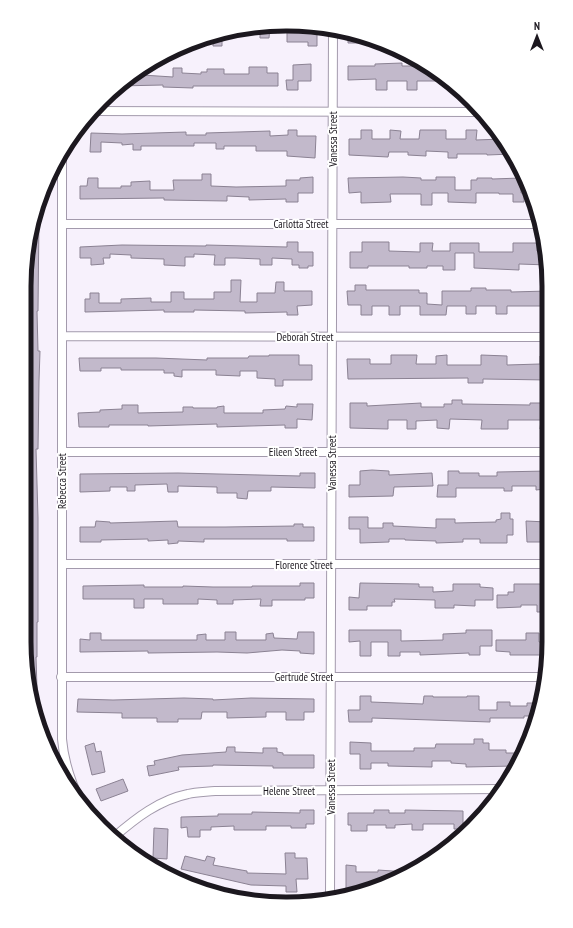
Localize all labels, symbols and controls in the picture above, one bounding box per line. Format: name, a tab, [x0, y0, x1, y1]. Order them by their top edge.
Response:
north arrow	[517, 16, 557, 56]
text: N	[534, 19, 540, 33]
street label: Vanessa Street	[326, 111, 340, 168]
street label: Carlotta Street	[273, 217, 329, 231]
street label: Deborah Street	[276, 330, 334, 344]
street label: Vanessa Street	[325, 435, 339, 492]
street label: Eileen Street	[269, 445, 317, 459]
street label: Rebecca Street	[55, 453, 69, 509]
street label: Florence Street	[275, 558, 333, 572]
street label: Gertrude Street	[275, 670, 333, 684]
street label: Vanessa Street	[324, 759, 338, 816]
street label: Helene Street	[263, 784, 315, 798]

